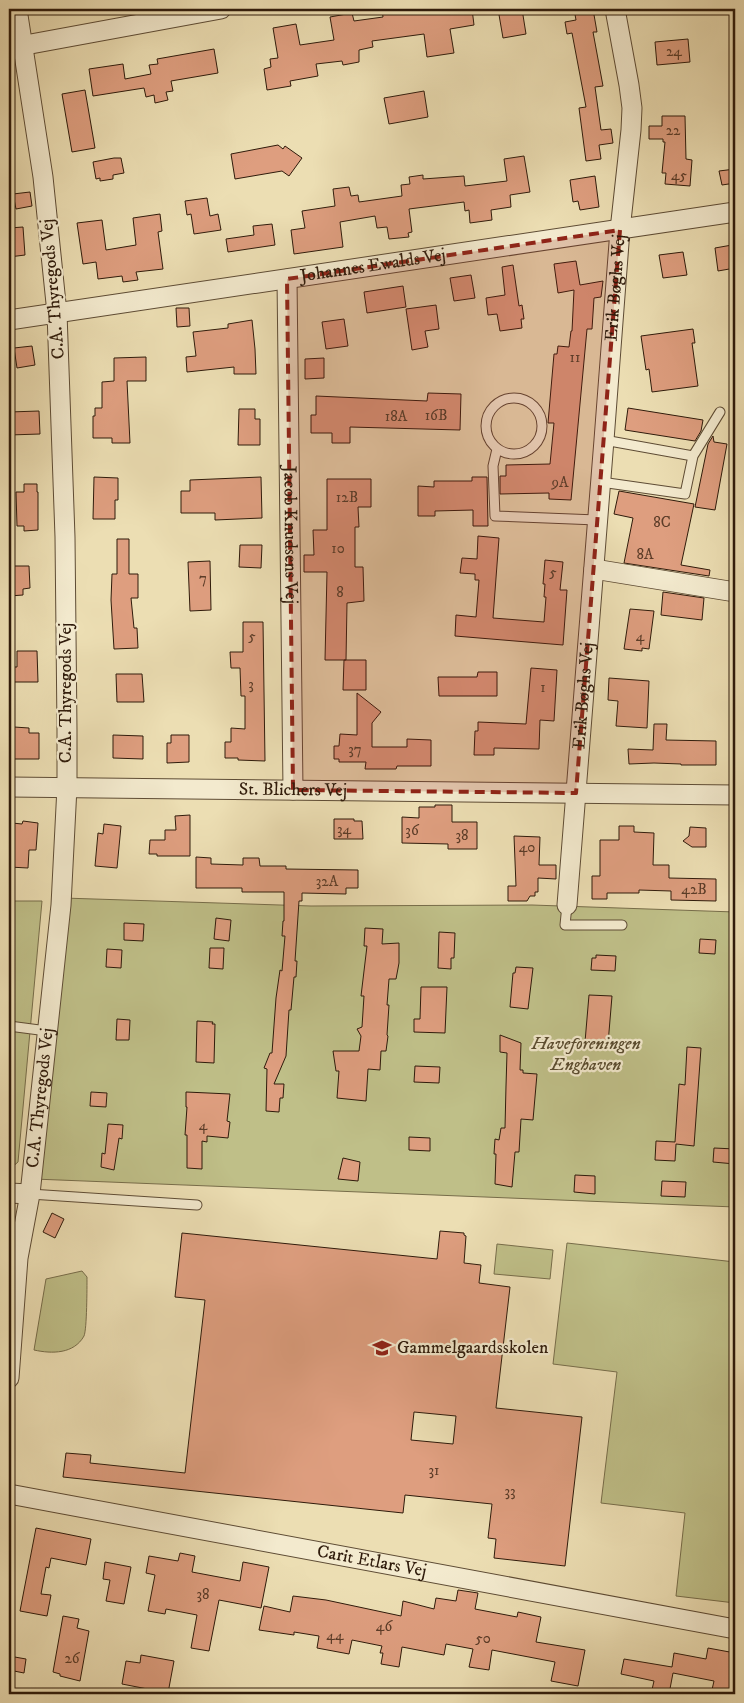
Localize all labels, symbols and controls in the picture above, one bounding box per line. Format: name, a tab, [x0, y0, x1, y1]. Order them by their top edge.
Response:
house number: 24	[666, 42, 682, 61]
house number: 22	[666, 121, 681, 140]
house number: 45	[671, 166, 688, 185]
street label: C.A. Thyregods Vej	[36, 218, 70, 360]
street label: Erik Bøghs Vej	[601, 234, 631, 342]
street label: Johannes Ewalds Vej	[297, 244, 447, 288]
house number: 11	[569, 348, 581, 367]
house number: 16B	[425, 406, 447, 425]
house number: 18A	[385, 407, 408, 426]
street label: Jacob Knudsens Vej	[278, 464, 302, 604]
house number: 9A	[550, 473, 569, 492]
house number: 12B	[336, 488, 358, 507]
house number: 8C	[653, 513, 671, 532]
house number: 10	[331, 539, 345, 558]
house number: 8A	[636, 545, 654, 564]
house number: 5	[549, 563, 557, 582]
house number: 7	[199, 569, 207, 588]
house number: 8	[336, 583, 344, 602]
street label: C.A. Thyregods Vej	[55, 623, 77, 763]
house number: 5	[248, 627, 256, 646]
house number: 4	[636, 627, 645, 646]
street label: Erik Bøghs Vej	[568, 641, 599, 750]
house number: 3	[248, 675, 254, 694]
house number: 1	[540, 678, 546, 697]
house number: 37	[348, 740, 362, 759]
street label: St. Blichers Vej	[239, 779, 347, 802]
house number: 34	[337, 820, 351, 839]
house number: 36	[405, 821, 420, 840]
house number: 38	[455, 826, 469, 845]
house number: 40	[519, 838, 535, 857]
house number: 32A	[316, 872, 339, 891]
house number: 42B	[681, 880, 707, 899]
street label: C.A. Thyregods Vej	[22, 1027, 59, 1169]
park label: Haveforeningen Enghaven	[530, 1033, 641, 1076]
house number: 4	[199, 1116, 208, 1135]
school or university icon: Gammelgaardsskolen	[371, 1337, 393, 1359]
place label: Gammelgaardsskolen	[397, 1337, 549, 1359]
house number: 31	[428, 1461, 440, 1480]
house number: 33	[504, 1482, 516, 1501]
street label: Carit Etlars Vej	[315, 1541, 428, 1582]
house number: 38	[196, 1585, 210, 1604]
house number: 46	[376, 1617, 393, 1636]
house number: 44	[326, 1626, 344, 1645]
house number: 50	[475, 1629, 491, 1648]
house number: 26	[64, 1649, 81, 1668]

